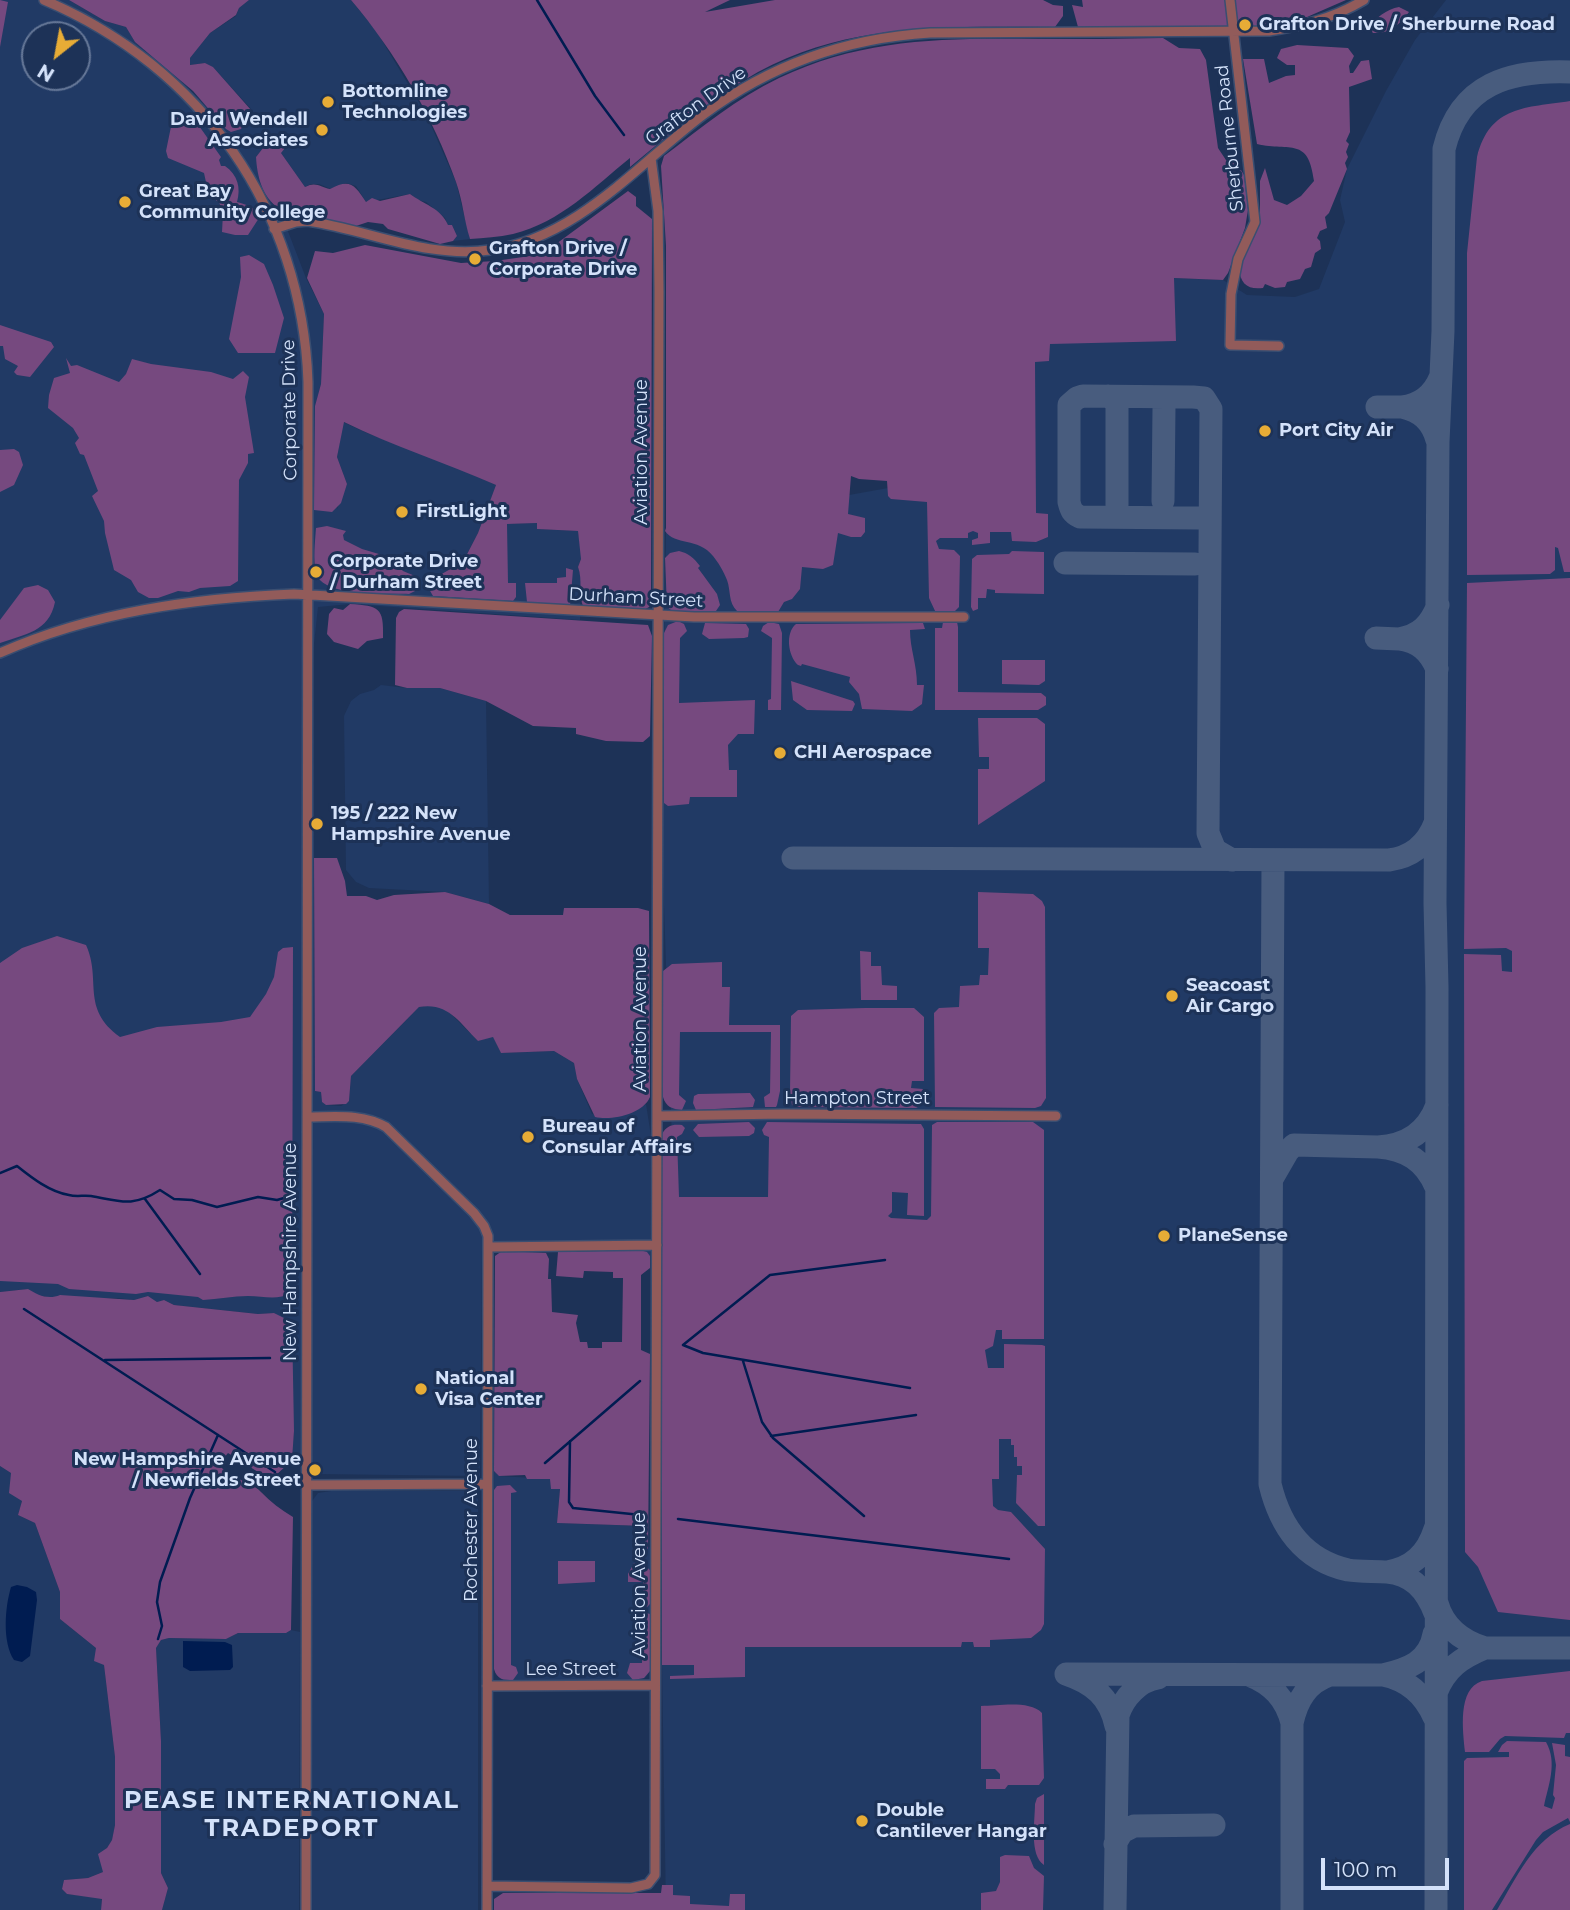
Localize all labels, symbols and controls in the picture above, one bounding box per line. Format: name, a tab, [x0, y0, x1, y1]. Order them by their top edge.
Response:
place label: Grafton Drive / Sherburne Road	[1259, 14, 1555, 36]
marker: Grafton Drive / Sherburne Road	[1237, 17, 1253, 33]
north arrow	[21, 21, 91, 91]
text: N	[33, 59, 58, 87]
street label: Grafton Drive	[641, 62, 751, 150]
street label: Sherburne Road	[1212, 64, 1248, 212]
place label: Bottomline Technologies	[342, 81, 467, 124]
marker: Bottomline Technologies	[320, 94, 336, 110]
place label: David Wendell Associates	[170, 109, 308, 152]
marker: David Wendell Associates	[314, 122, 330, 138]
place label: Great Bay Community College	[139, 181, 325, 224]
marker: Great Bay Community College	[117, 194, 133, 210]
place label: Grafton Drive / Corporate Drive	[489, 238, 637, 280]
marker: Grafton Drive / Corporate Drive	[467, 251, 483, 267]
street label: Corporate Drive	[278, 339, 302, 481]
street label: Aviation Avenue	[631, 379, 653, 525]
place label: Port City Air	[1279, 420, 1393, 442]
marker: Port City Air	[1257, 423, 1273, 439]
place label: FirstLight	[416, 501, 507, 523]
marker: FirstLight	[394, 504, 410, 520]
place label: Corporate Drive / Durham Street	[330, 551, 482, 594]
marker: Corporate Drive / Durham Street	[308, 564, 324, 580]
street label: Durham Street	[568, 584, 704, 612]
place label: CHI Aerospace	[794, 742, 932, 764]
marker: CHI Aerospace	[772, 745, 788, 761]
place label: 195 / 222 New Hampshire Avenue	[331, 803, 511, 846]
marker: 195 / 222 New Hampshire Avenue	[309, 816, 325, 832]
street label: Aviation Avenue	[630, 946, 652, 1092]
place label: Seacoast Air Cargo	[1186, 975, 1274, 1018]
marker: Seacoast Air Cargo	[1164, 988, 1180, 1004]
street label: Hampton Street	[784, 1088, 930, 1110]
place label: Bureau of Consular Affairs	[542, 1116, 692, 1158]
marker: Bureau of Consular Affairs	[520, 1129, 536, 1145]
street label: New Hampshire Avenue	[280, 1143, 302, 1361]
place label: PlaneSense	[1178, 1225, 1288, 1247]
marker: PlaneSense	[1156, 1228, 1172, 1244]
place label: National Visa Center	[435, 1368, 543, 1410]
marker: National Visa Center	[413, 1381, 429, 1397]
street label: Rochester Avenue	[461, 1438, 483, 1602]
place label: New Hampshire Avenue / Newfields Street	[74, 1449, 301, 1492]
marker: New Hampshire Avenue / Newfields Street	[307, 1462, 323, 1478]
street label: Aviation Avenue	[629, 1512, 651, 1658]
street label: Lee Street	[525, 1659, 617, 1681]
district label: PEASE INTERNATIONAL TRADEPORT	[126, 1787, 458, 1843]
place label: Double Cantilever Hangar	[876, 1800, 1047, 1842]
marker: Double Cantilever Hangar	[854, 1813, 870, 1829]
scale bar	[1325, 1843, 1453, 1887]
text: 100 m	[1334, 1857, 1397, 1882]

